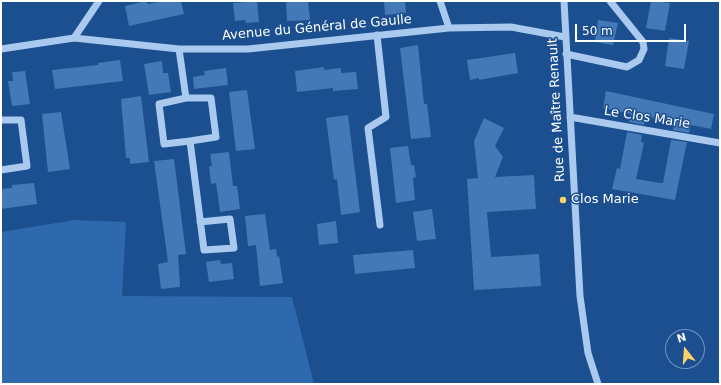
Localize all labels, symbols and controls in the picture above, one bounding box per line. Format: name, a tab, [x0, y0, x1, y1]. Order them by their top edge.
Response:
street label: Avenue du Général de Gaulle	[222, 12, 412, 44]
scale bar	[577, 16, 688, 42]
text: 50 m	[582, 24, 613, 38]
street label: Rue de Maître Renault	[545, 38, 569, 182]
street label: Le Clos Marie	[603, 104, 691, 132]
place label: Clos Marie	[571, 192, 639, 208]
marker: Clos Marie	[558, 195, 568, 205]
north arrow	[665, 329, 705, 369]
text: N	[675, 330, 688, 346]

